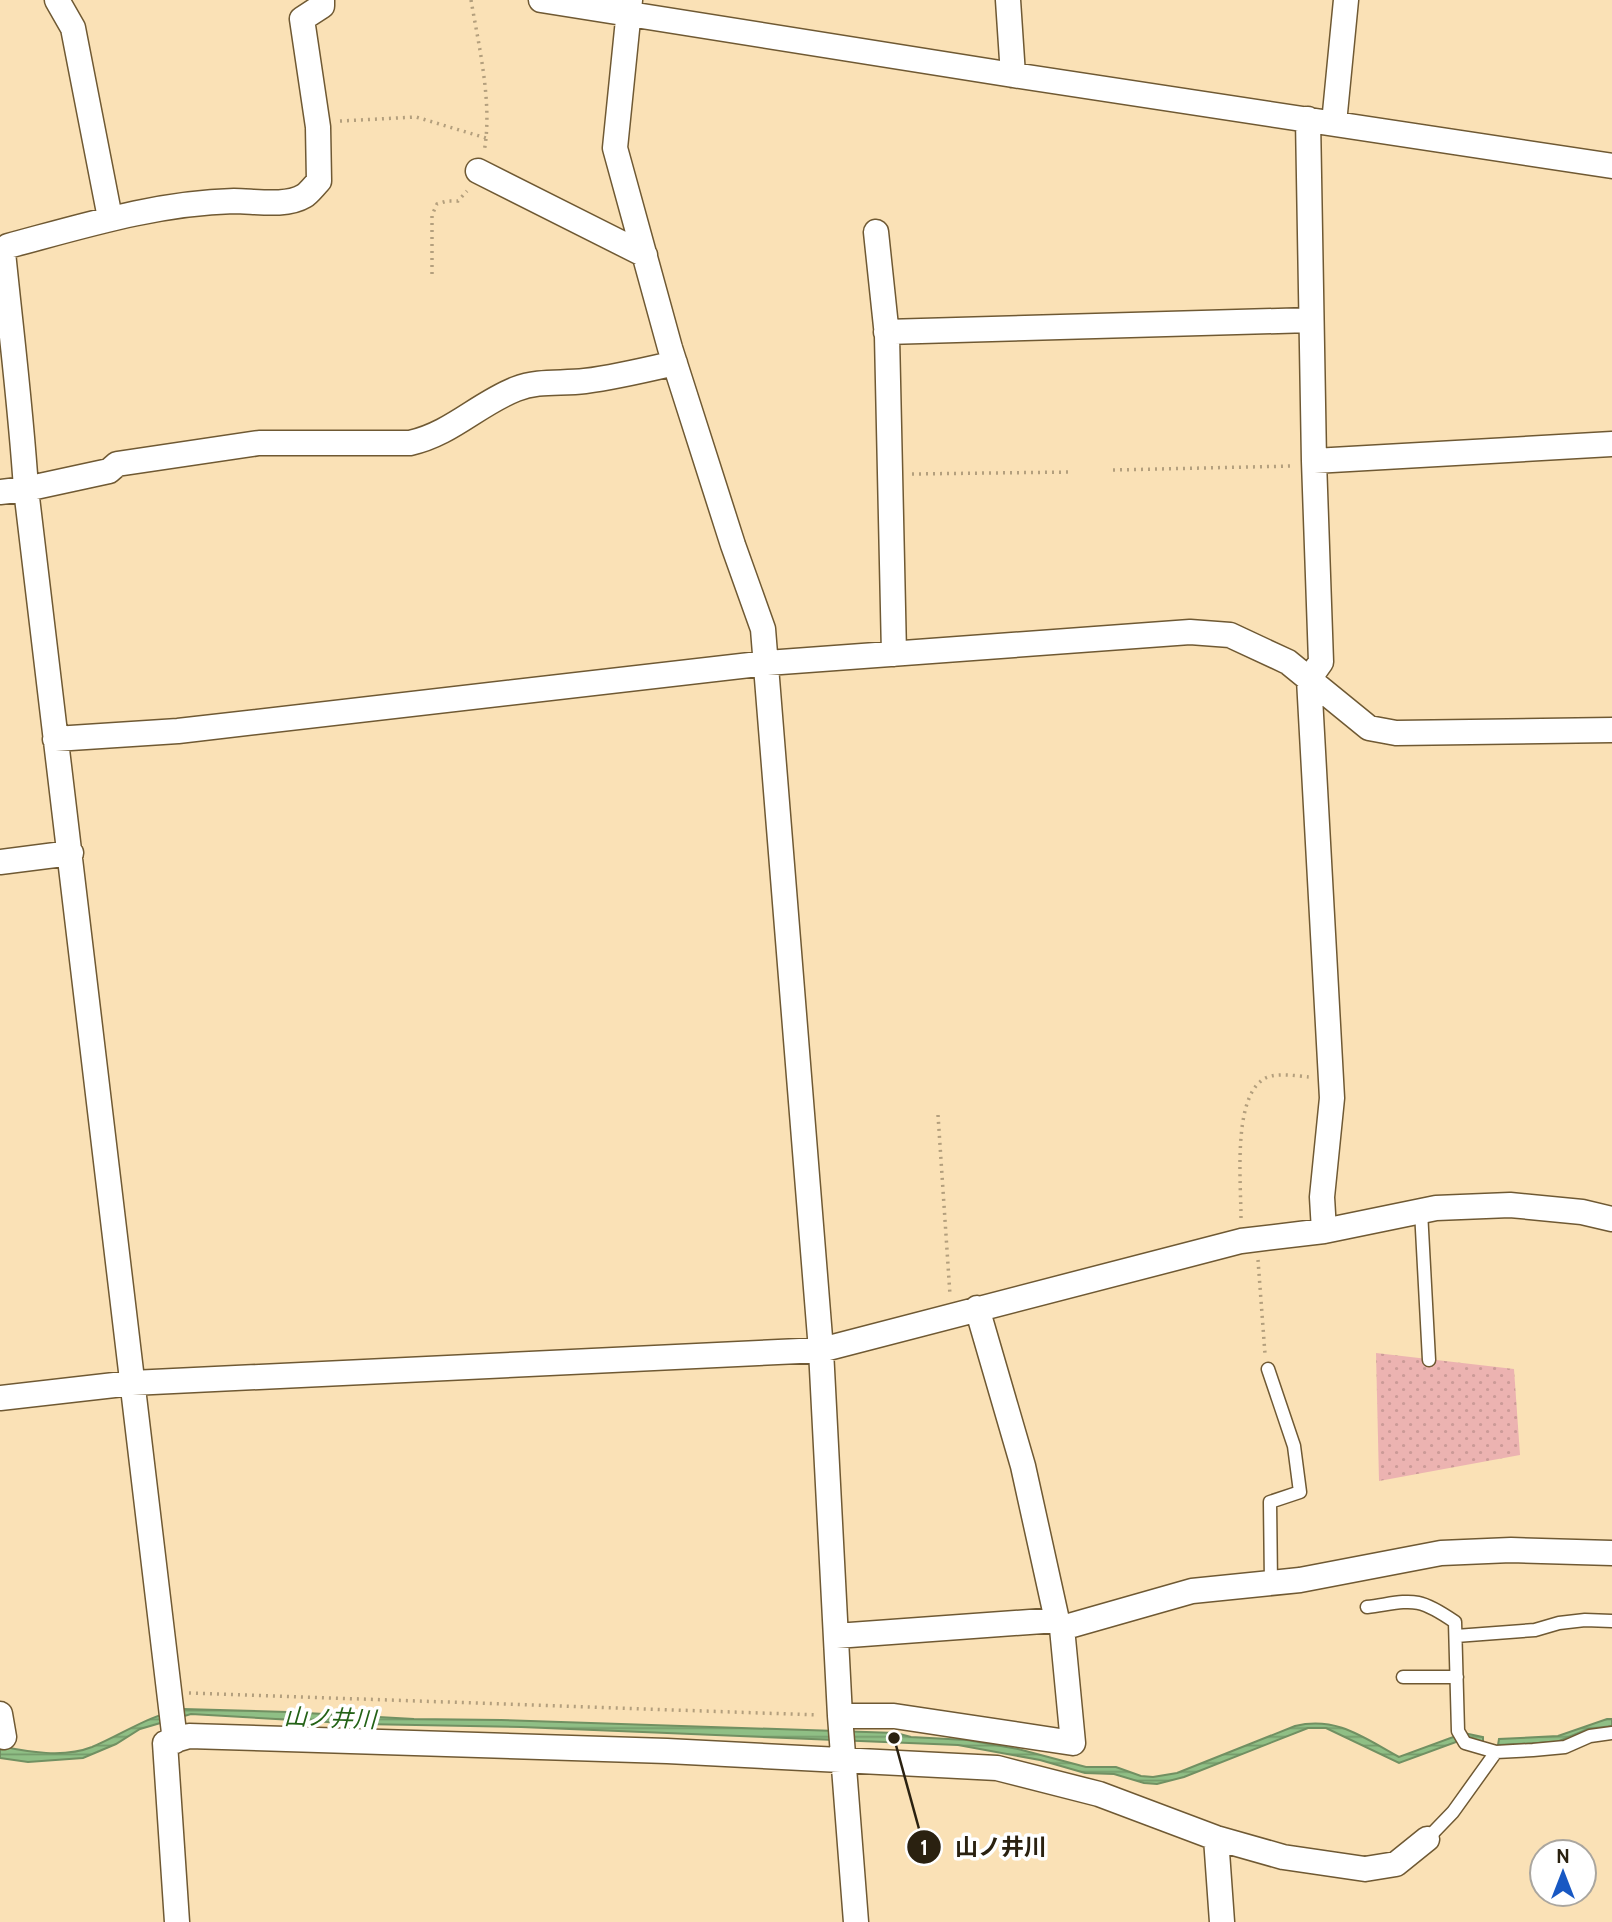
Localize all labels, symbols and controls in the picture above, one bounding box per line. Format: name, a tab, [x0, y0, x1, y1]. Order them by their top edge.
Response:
water label: 山ノ井川	[284, 1702, 379, 1734]
callout: 山ノ井川	[906, 1825, 1061, 1869]
text: 山ノ井川	[955, 1833, 1047, 1861]
text: 1	[920, 1835, 928, 1860]
north arrow	[1528, 1838, 1598, 1908]
text: N	[1556, 1845, 1570, 1868]

